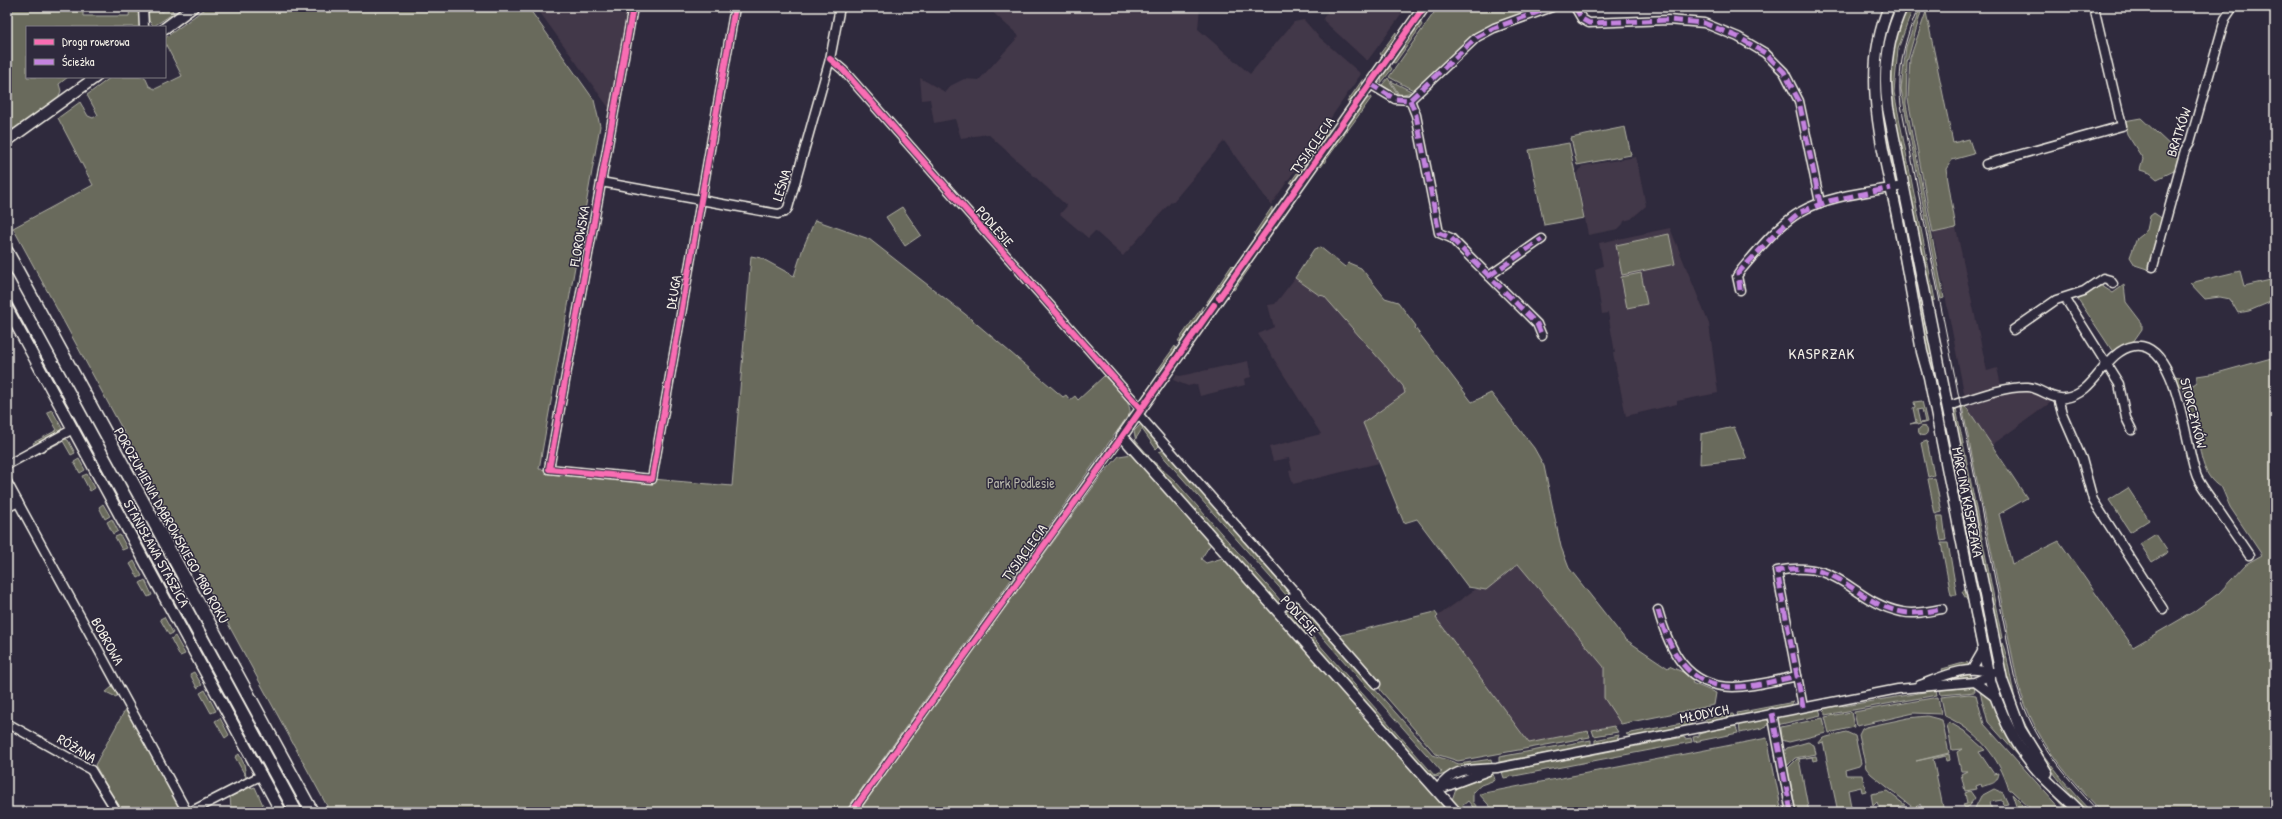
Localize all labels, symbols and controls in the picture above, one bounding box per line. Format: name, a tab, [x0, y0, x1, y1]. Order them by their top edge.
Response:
legend	[26, 26, 166, 78]
text: Droga rowerowa	[62, 33, 130, 50]
text: Ścieżka	[62, 53, 95, 70]
street label: BRATKÓW	[2161, 105, 2195, 159]
street label: TYSIĄCLECIA	[1285, 112, 1339, 178]
street label: LEŚNA	[767, 167, 795, 203]
street label: PODLESIE	[972, 201, 1018, 251]
street label: FLOROWSKA	[564, 204, 594, 269]
street label: DŁUGA	[661, 273, 685, 310]
district label: KASPRZAK	[1789, 343, 1855, 364]
street label: STORCZYKÓW	[2176, 376, 2212, 450]
street label: POROZUMIENIA DĄBROWSKIEGO 1980 ROKU	[110, 424, 234, 627]
street label: MARCINA KASPRZAKA	[1948, 445, 1988, 559]
park label: Park Podlesie	[987, 473, 1055, 492]
street label: STANISŁAWA STASZICA	[120, 496, 194, 610]
street label: TYSIĄCLECIA	[997, 520, 1051, 584]
street label: PODLESIE	[1277, 591, 1323, 639]
street label: BOBROWA	[87, 614, 129, 668]
street label: MŁODYCH	[1678, 699, 1731, 727]
street label: RÓŻANA	[54, 729, 100, 767]

